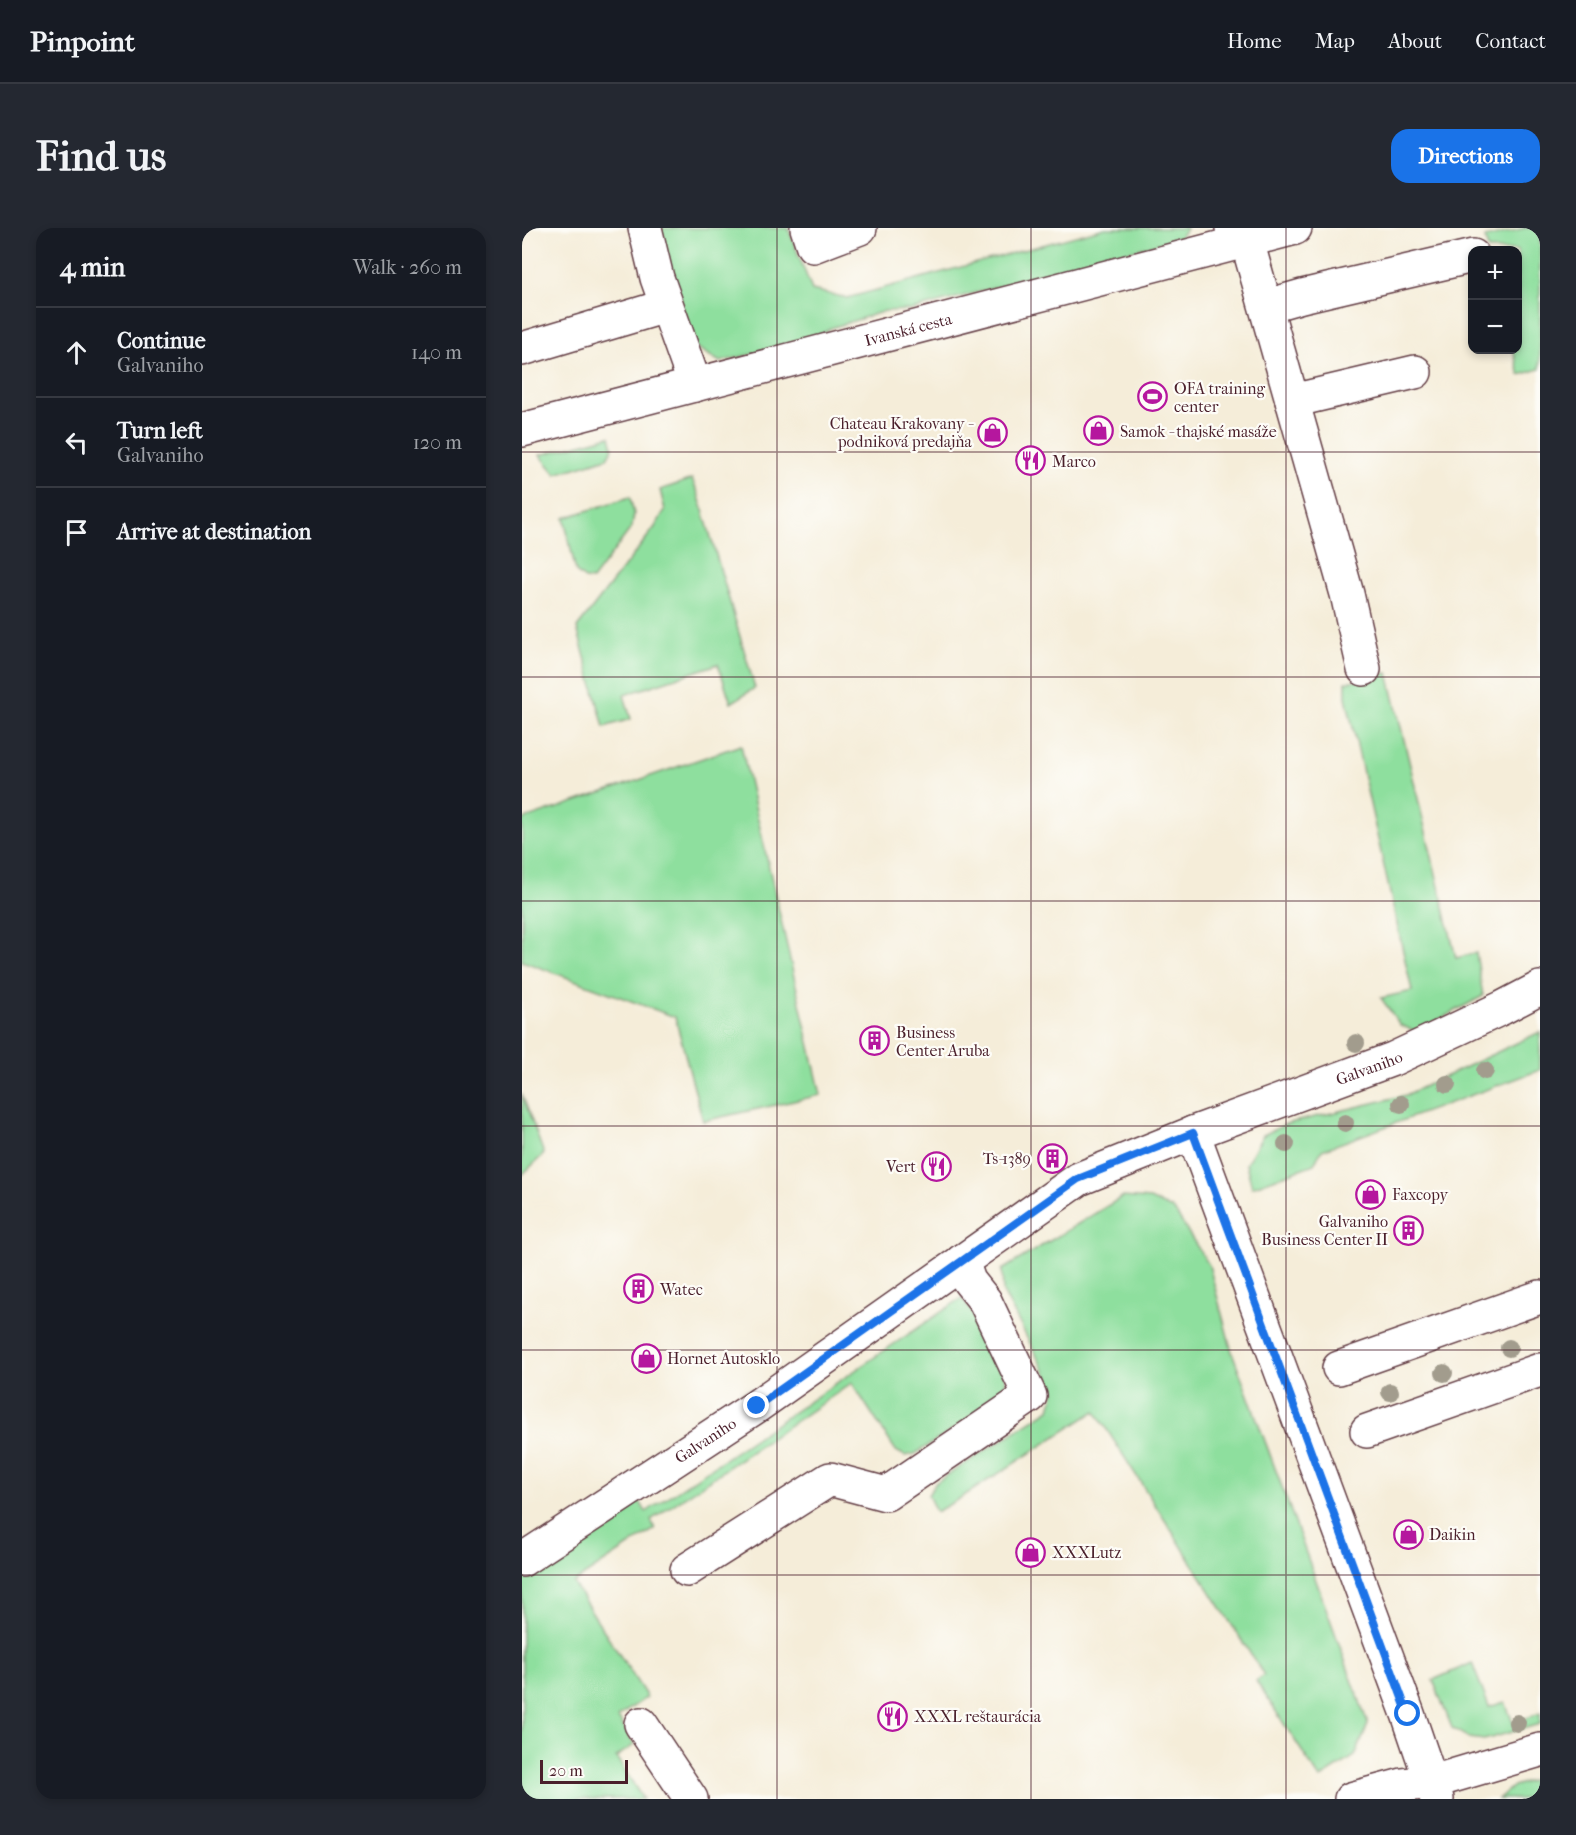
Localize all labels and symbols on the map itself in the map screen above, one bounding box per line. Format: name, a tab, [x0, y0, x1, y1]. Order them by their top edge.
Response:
street label: Ivanská cesta	[862, 309, 954, 350]
place label: OFA training center	[1174, 379, 1266, 416]
sports icon: OFA training center	[1137, 381, 1169, 413]
place label: Chateau Krakovany - podniková predajňa	[830, 414, 974, 451]
shop icon: Samok - thajské masáže	[1083, 415, 1115, 447]
shop icon: Chateau Krakovany - podniková predajňa	[977, 416, 1009, 448]
place label: Samok - thajské masáže	[1120, 422, 1277, 441]
restaurant icon: Marco	[1015, 445, 1047, 477]
place label: Marco	[1052, 452, 1096, 471]
place label: Business Center Aruba	[896, 1023, 990, 1060]
building icon: Business Center Aruba	[859, 1025, 891, 1057]
street label: Galvaniho	[1333, 1047, 1405, 1089]
building icon: Ts-1389	[1036, 1142, 1068, 1174]
place label: Ts-1389	[983, 1149, 1031, 1168]
restaurant icon: Vert	[921, 1150, 953, 1182]
place label: Vert	[885, 1157, 916, 1176]
shop icon: Faxcopy	[1355, 1178, 1387, 1210]
place label: Faxcopy	[1392, 1185, 1448, 1204]
place label: Galvaniho Business Center II	[1261, 1212, 1388, 1249]
building icon: Galvaniho Business Center II	[1393, 1214, 1425, 1246]
building icon: Watec	[623, 1273, 655, 1305]
place label: Watec	[659, 1280, 703, 1299]
shop icon: Hornet Autosklo	[630, 1342, 662, 1374]
place label: Hornet Autosklo	[667, 1349, 780, 1368]
route end	[743, 1392, 769, 1418]
street label: Galvaniho	[671, 1413, 740, 1467]
shop icon: Daikin	[1392, 1518, 1424, 1550]
place label: Daikin	[1429, 1525, 1476, 1544]
shop icon: XXXLutz	[1015, 1536, 1047, 1568]
place label: XXXLutz	[1052, 1543, 1121, 1562]
restaurant icon: XXXL reštaurácia	[877, 1700, 909, 1732]
route start	[1394, 1700, 1420, 1726]
place label: XXXL reštaurácia	[914, 1707, 1042, 1726]
scale bar	[540, 1757, 628, 1784]

